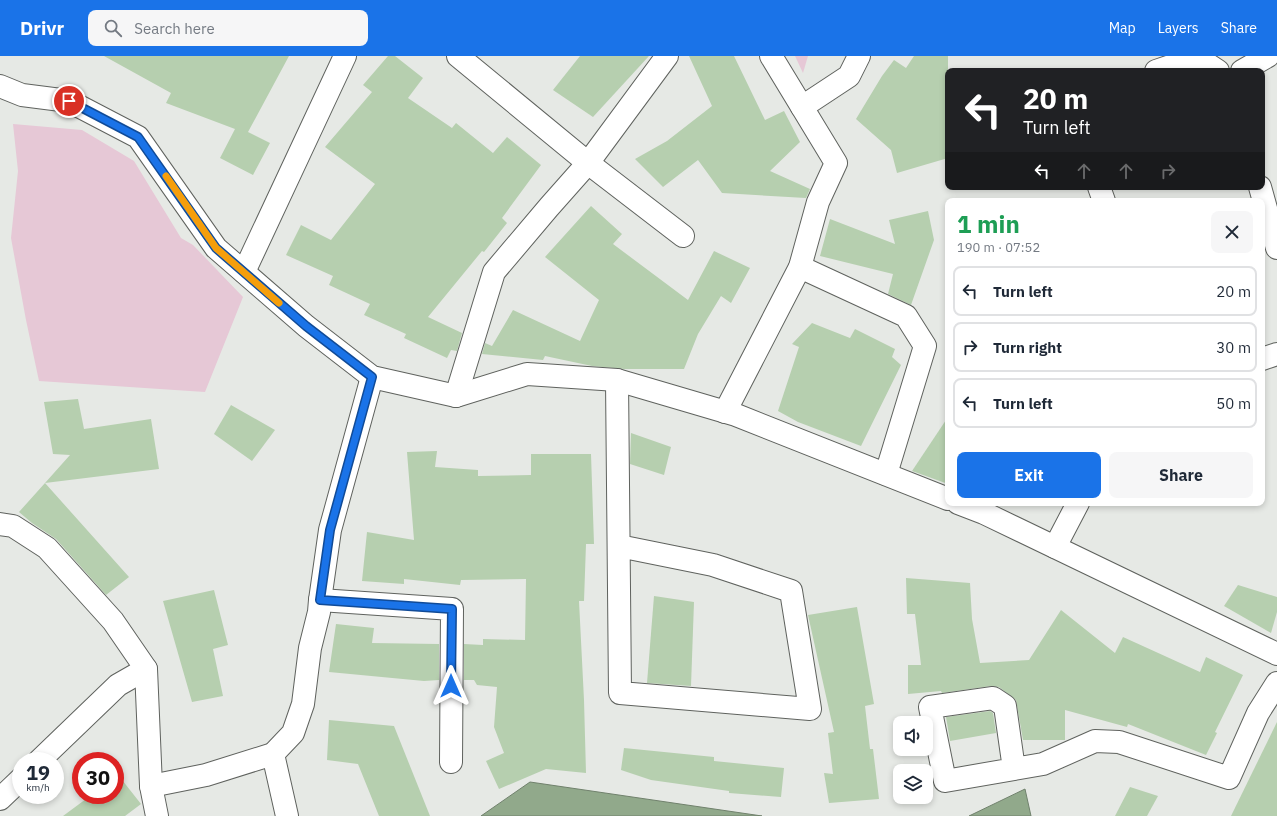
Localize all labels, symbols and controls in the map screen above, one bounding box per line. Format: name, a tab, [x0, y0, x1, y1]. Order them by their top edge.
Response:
search box	[88, 10, 368, 46]
text: Drivr	[20, 16, 64, 40]
icon: search	[102, 17, 124, 39]
text: Search here	[134, 19, 215, 38]
text: Map	[1109, 19, 1136, 37]
text: Layers	[1158, 19, 1199, 37]
text: Share	[1221, 19, 1257, 37]
text: 20 m	[1023, 80, 1088, 117]
pin	[52, 84, 86, 118]
icon: left	[957, 84, 1009, 136]
icon: arrive	[58, 90, 80, 112]
text: Turn left	[1023, 116, 1091, 139]
icon: left	[1031, 160, 1053, 182]
icon: ahead	[1073, 160, 1095, 182]
icon: ahead	[1115, 160, 1137, 182]
icon: right	[1157, 160, 1179, 182]
text: 1 min	[957, 208, 1020, 240]
button: close	[1211, 211, 1253, 253]
text: 190 m · 07:52	[957, 239, 1040, 256]
icon: left	[959, 280, 981, 302]
text: Turn left	[993, 282, 1053, 301]
text: 20 m	[1216, 282, 1251, 301]
icon: right	[959, 336, 981, 358]
text: Turn right	[993, 338, 1062, 357]
text: 30 m	[1216, 338, 1251, 357]
icon: left	[959, 392, 981, 414]
text: Turn left	[993, 394, 1053, 413]
text: 50 m	[1216, 394, 1251, 413]
button: Exit	[957, 452, 1101, 498]
button: Share	[1109, 452, 1253, 498]
position arrow	[430, 665, 472, 707]
map controls	[893, 716, 933, 804]
button: sound	[893, 716, 933, 756]
speed limit sign: 30	[72, 752, 124, 804]
text: 19	[26, 759, 50, 786]
button: layers	[893, 764, 933, 804]
text: km/h	[26, 781, 50, 794]

